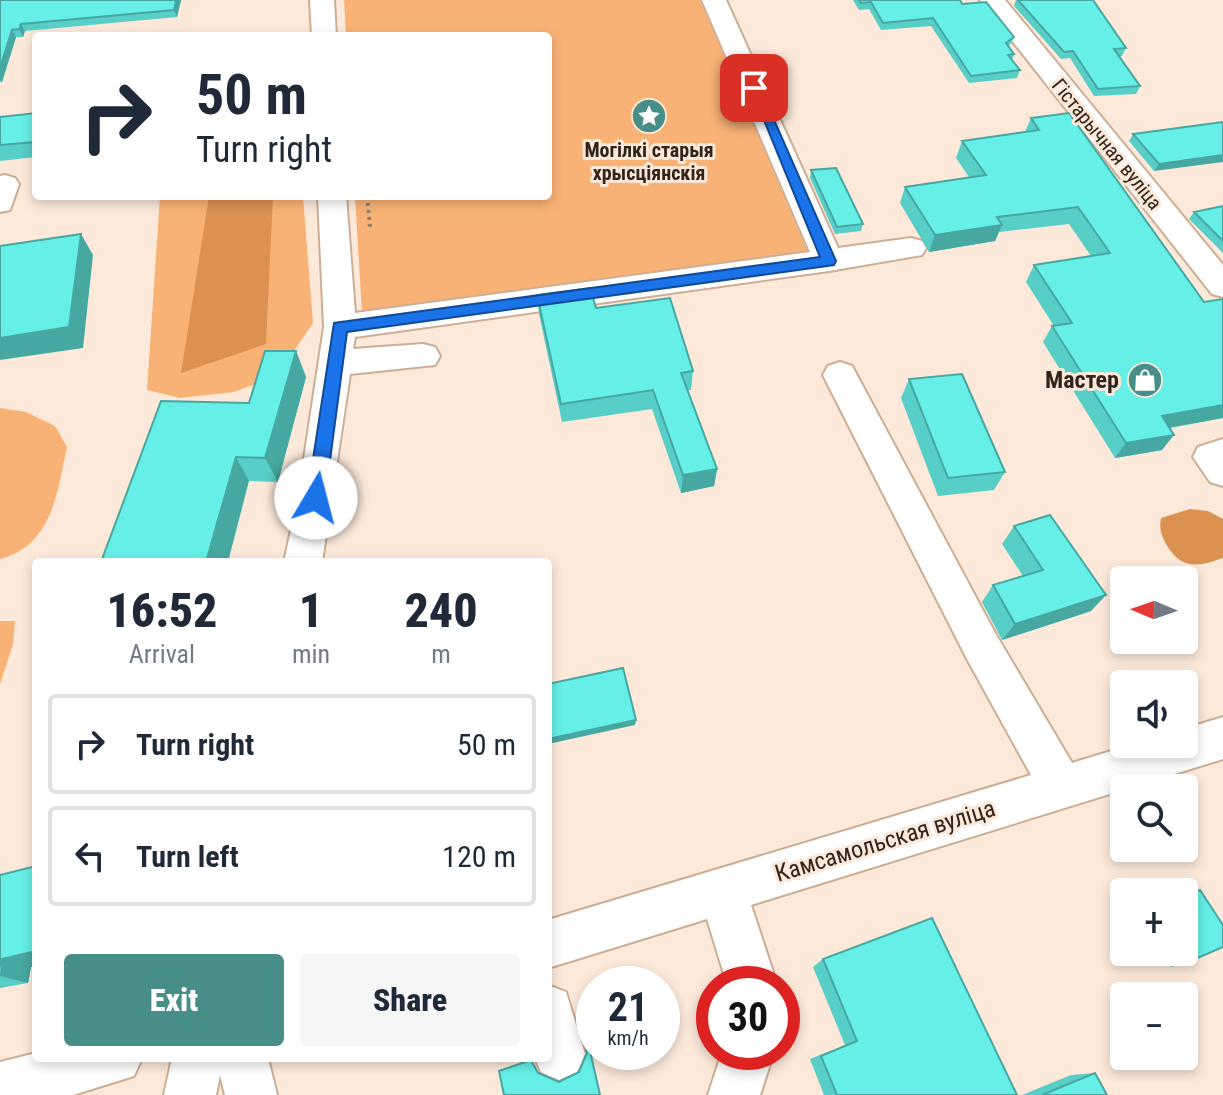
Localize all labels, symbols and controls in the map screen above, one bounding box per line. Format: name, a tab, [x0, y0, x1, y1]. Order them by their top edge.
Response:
pin	[720, 54, 788, 122]
text: 50 m	[196, 62, 307, 128]
icon: right	[64, 64, 168, 168]
icon: arrive	[732, 66, 776, 110]
street label: Гістарычная вуліца	[1047, 74, 1167, 214]
place icon: Могілкі старыя хрысціянскія	[630, 97, 668, 135]
text: Turn right	[196, 129, 332, 171]
place label: Могілкі старыя хрысціянскія	[584, 138, 714, 185]
shop icon: Мастер	[1126, 361, 1164, 399]
place label: Мастер	[1045, 366, 1119, 394]
position arrow	[274, 456, 358, 540]
north arrow	[1110, 566, 1198, 654]
map controls	[1110, 566, 1198, 1070]
text: 16:52	[106, 582, 218, 639]
text: 1	[299, 582, 323, 639]
text: 240	[404, 582, 478, 639]
text: Arrival	[129, 639, 195, 669]
text: min	[292, 639, 330, 669]
text: m	[431, 639, 451, 669]
button: sound	[1110, 670, 1198, 758]
icon: right	[68, 722, 112, 766]
text: Turn right	[136, 727, 254, 762]
text: 50 m	[457, 727, 516, 762]
button: search	[1110, 774, 1198, 862]
street label: Камсамольская вуліца	[772, 794, 998, 888]
icon: left	[68, 834, 112, 878]
text: Turn left	[136, 839, 239, 874]
text: 120 m	[442, 839, 516, 874]
button: +	[1110, 878, 1198, 966]
button: Exit	[64, 954, 284, 1046]
button: Share	[300, 954, 520, 1046]
speed limit sign: 30	[696, 966, 800, 1070]
button: −	[1110, 982, 1198, 1070]
text: 21	[608, 984, 648, 1031]
text: km/h	[607, 1026, 649, 1050]

